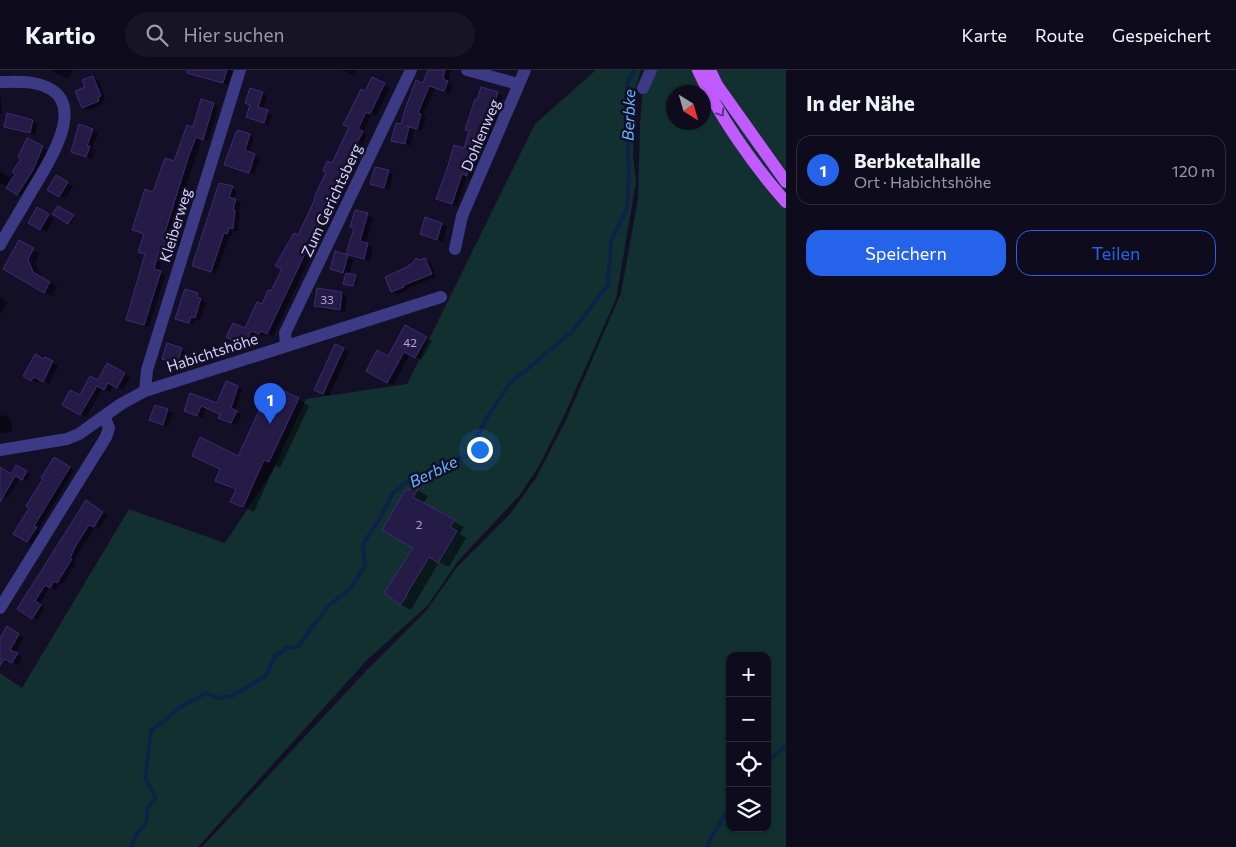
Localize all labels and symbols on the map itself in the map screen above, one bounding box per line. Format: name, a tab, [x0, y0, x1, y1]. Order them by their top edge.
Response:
north arrow	[666, 85, 711, 130]
water label: Berbke	[618, 88, 638, 141]
street label: Dohlenweg	[457, 96, 503, 174]
one-way arrow	[715, 107, 724, 116]
street label: Zum Gerichtsberg	[297, 140, 365, 260]
street label: Kleiberweg	[155, 186, 195, 264]
house number: 33	[320, 292, 334, 306]
street label: Habichtshöhe	[164, 329, 260, 375]
house number: 42	[403, 335, 417, 349]
pin: 1	[254, 383, 286, 424]
your location	[467, 437, 493, 463]
water label: Berbke	[406, 451, 461, 491]
house number: 2	[416, 517, 423, 531]

